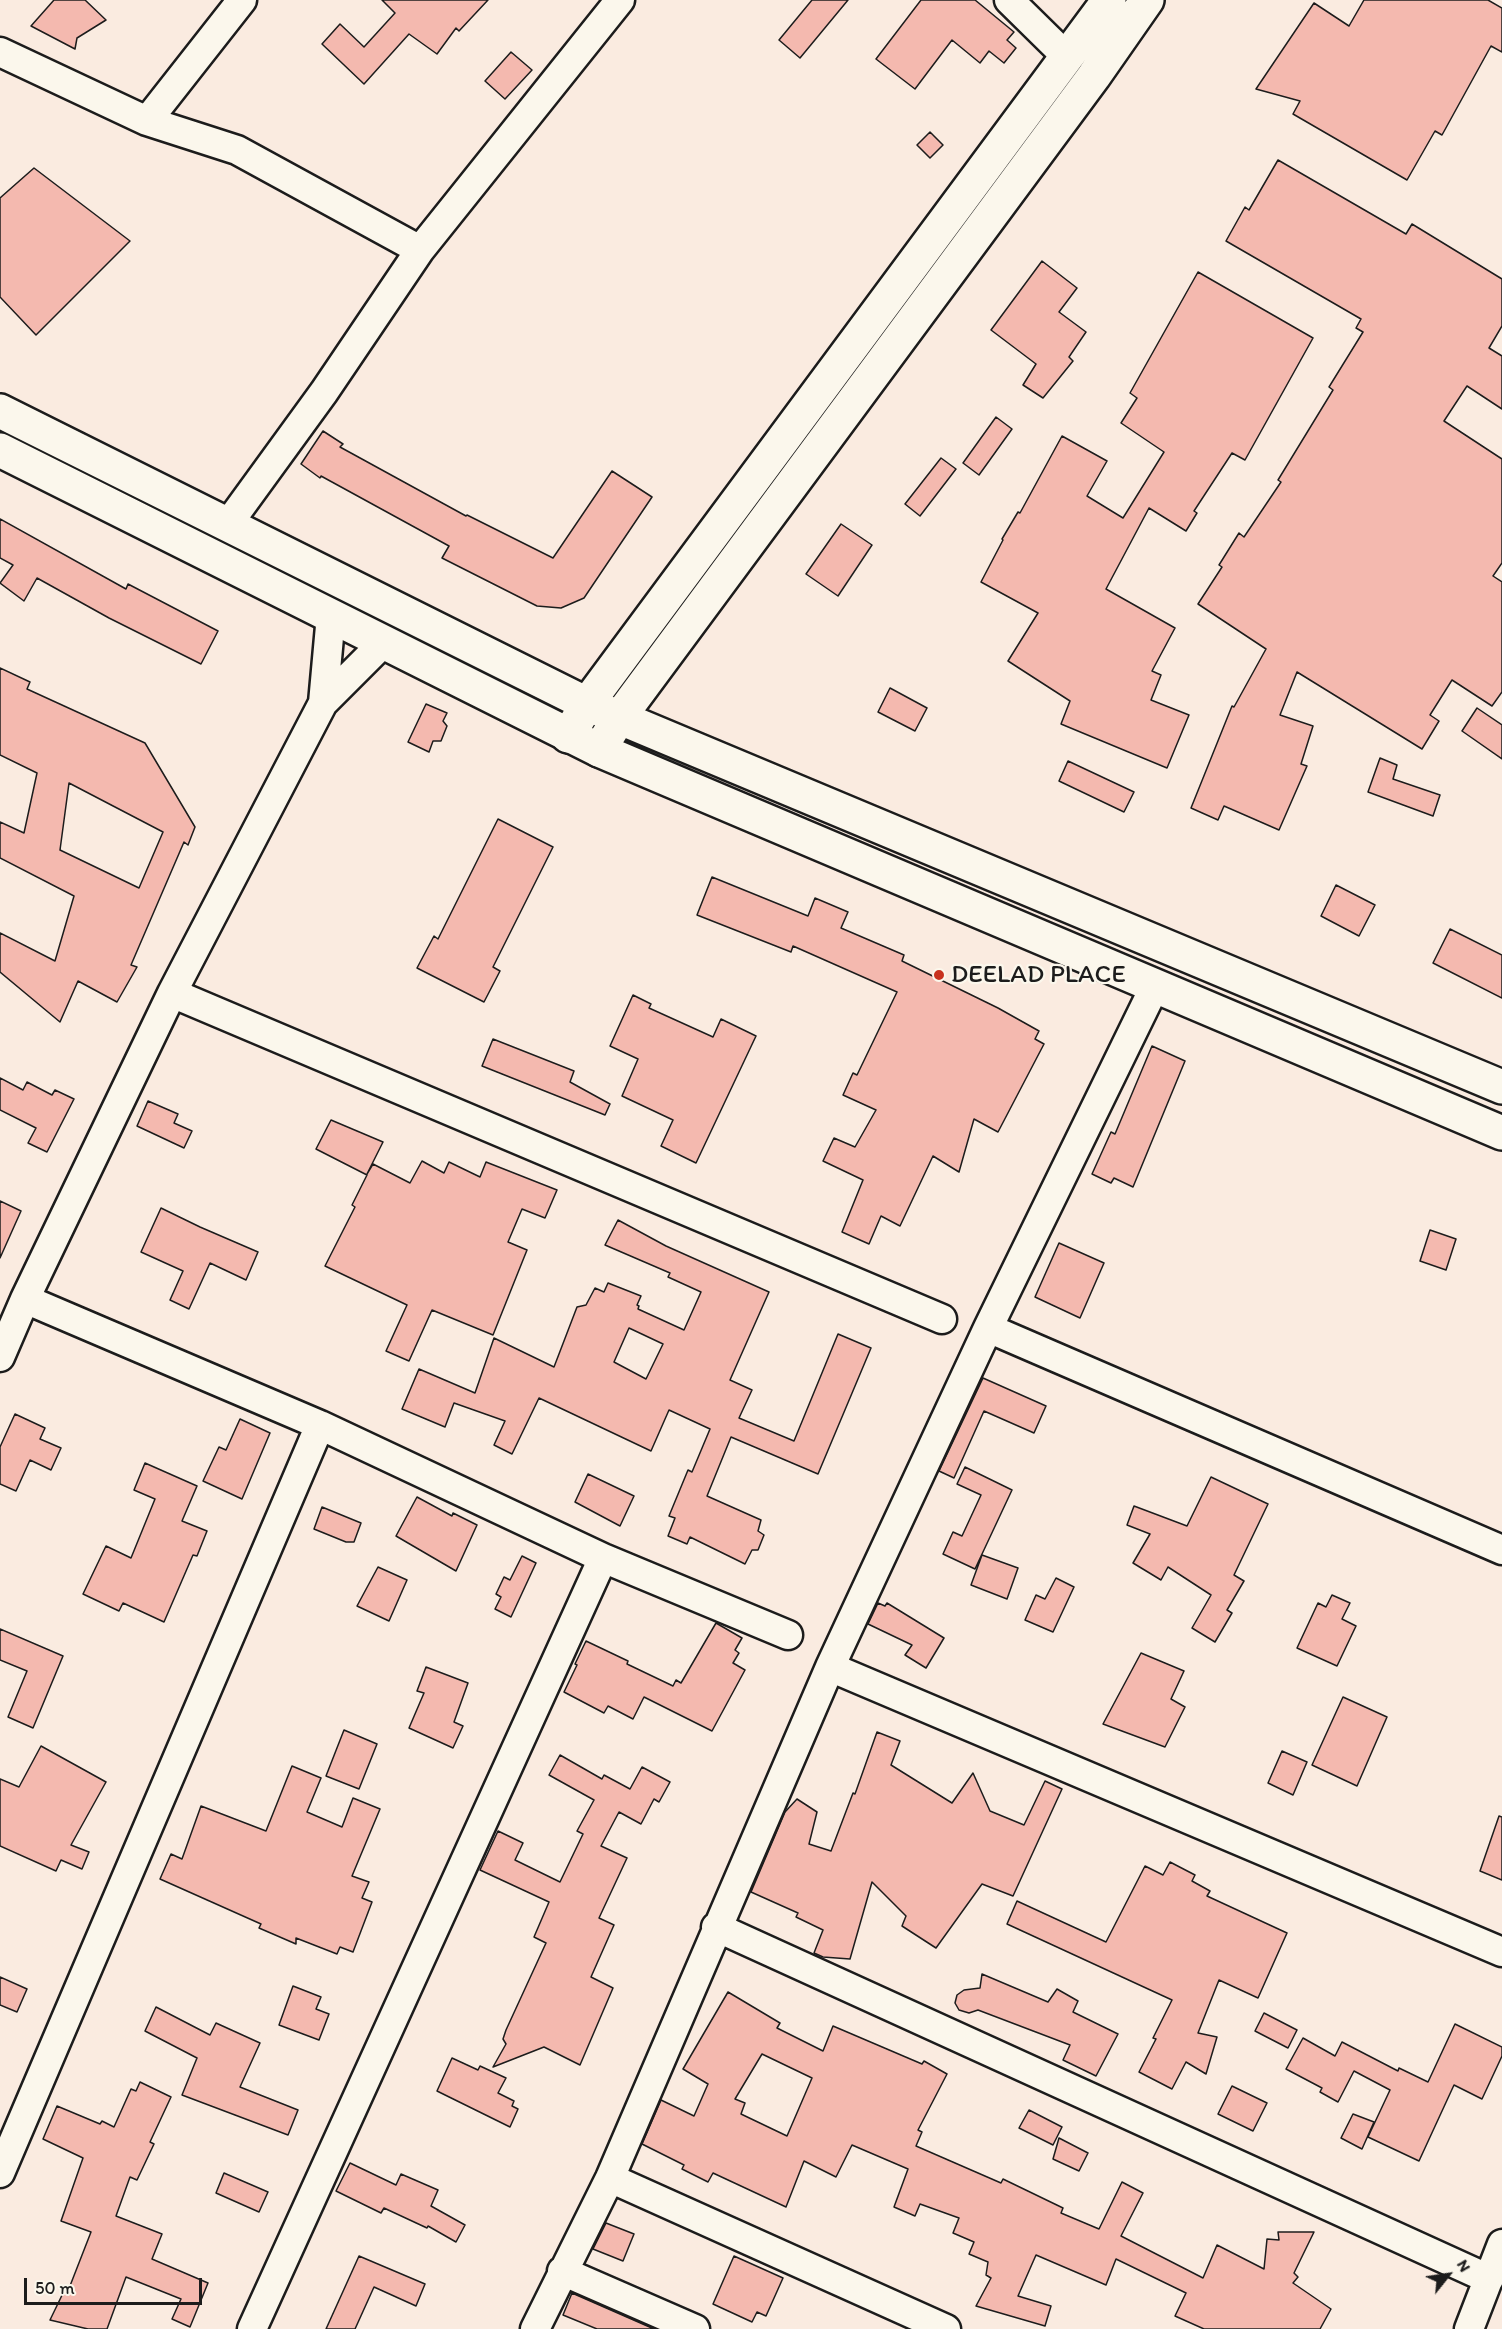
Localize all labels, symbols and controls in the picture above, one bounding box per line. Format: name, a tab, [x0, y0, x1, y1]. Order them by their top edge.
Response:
place label: DEELAD PLACE	[951, 959, 1126, 991]
marker: DEELAD PLACE	[932, 968, 946, 982]
north arrow	[1418, 2245, 1478, 2305]
text: N	[1453, 2256, 1475, 2275]
scale bar	[27, 2266, 206, 2304]
text: 50 m	[35, 2277, 75, 2299]

